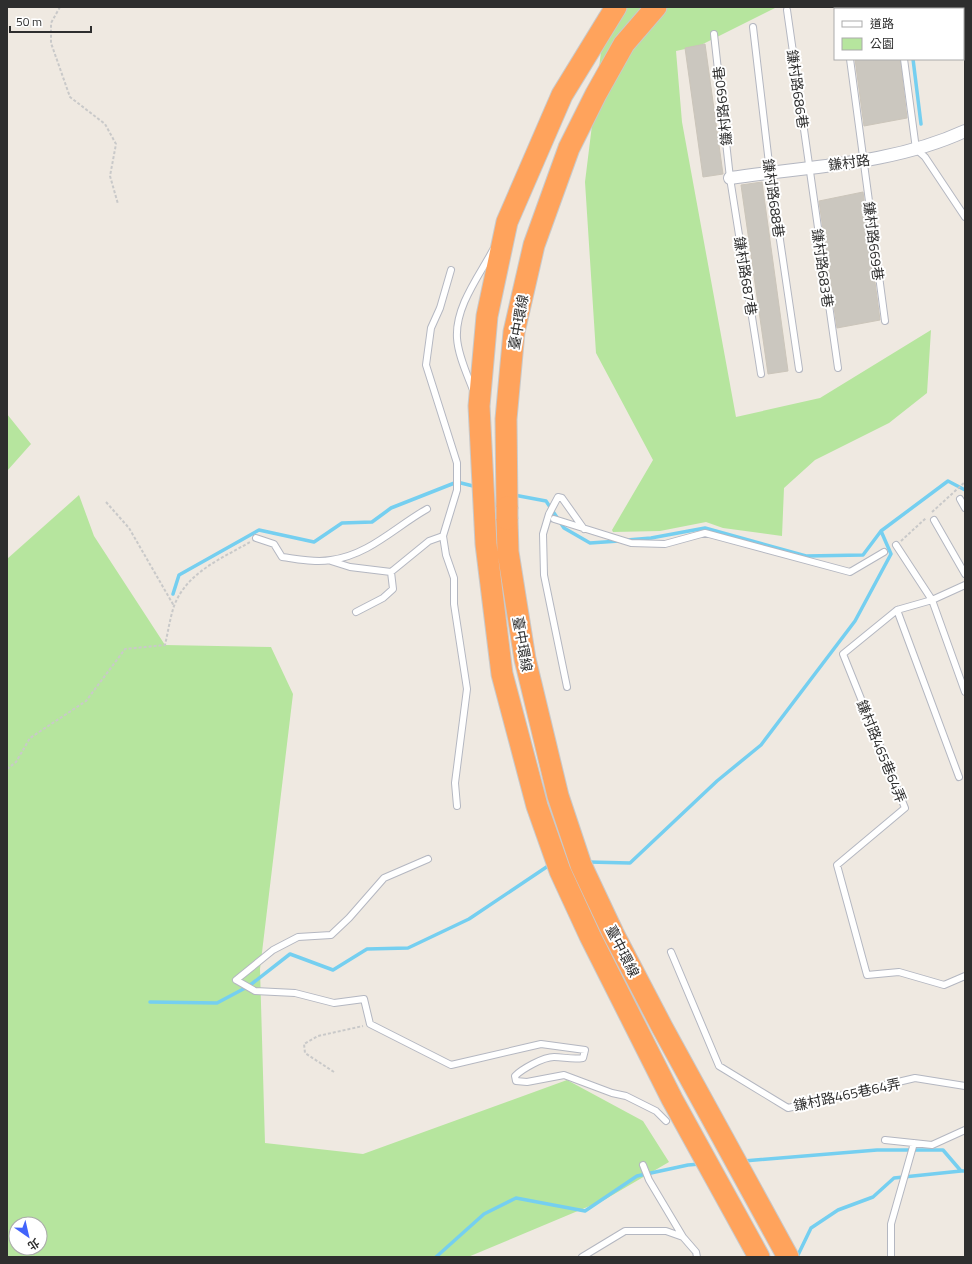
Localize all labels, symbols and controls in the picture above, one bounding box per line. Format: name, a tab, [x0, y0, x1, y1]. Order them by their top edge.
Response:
scale bar	[10, 8, 91, 34]
legend	[834, 8, 964, 60]
text: 50 m	[16, 12, 42, 31]
text: 道路	[870, 14, 894, 33]
text: 公園	[870, 34, 894, 53]
street label: 鎌村路686巷	[782, 48, 814, 130]
street label: 鎌村路690巷	[707, 65, 737, 147]
street label: 鎌村路	[827, 149, 871, 175]
street label: 鎌村路688巷	[758, 157, 790, 239]
street label: 鎌村路669巷	[859, 200, 889, 282]
street label: 鎌村路683巷	[807, 227, 839, 309]
street label: 鎌村路687巷	[729, 235, 763, 317]
street label: 臺中環線	[503, 293, 533, 351]
street label: 臺中環線	[508, 615, 538, 673]
street label: 鎌村路465巷64弄	[852, 696, 912, 806]
street label: 臺中環線	[601, 921, 645, 981]
street label: 鎌村路465巷64弄	[791, 1072, 903, 1116]
north arrow	[8, 1216, 48, 1256]
text: 北	[25, 1235, 43, 1254]

